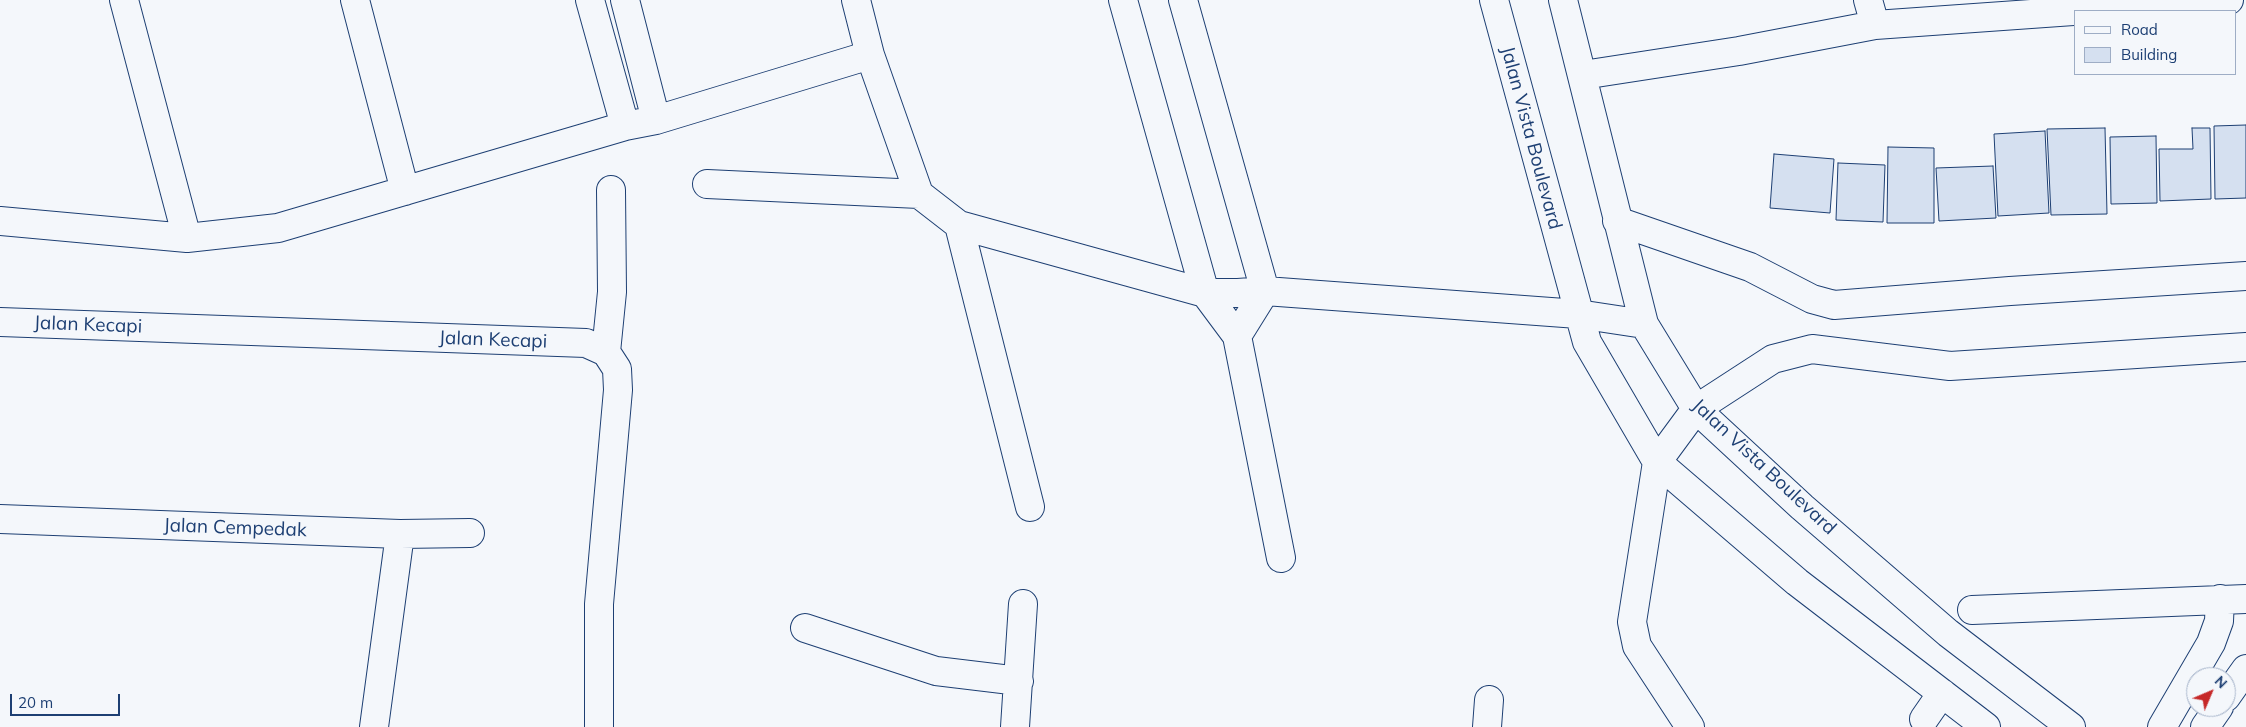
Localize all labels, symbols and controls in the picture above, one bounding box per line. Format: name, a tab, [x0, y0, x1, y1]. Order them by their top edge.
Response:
legend	[2074, 10, 2236, 75]
text: Road	[2121, 20, 2158, 39]
street label: Jalan Vista Boulevard	[1496, 44, 1566, 232]
text: Building	[2121, 45, 2177, 64]
street label: Jalan Kecapi	[33, 312, 143, 338]
street label: Jalan Kecapi	[438, 327, 548, 353]
street label: Jalan Vista Boulevard	[1687, 394, 1841, 540]
street label: Jalan Cempedak	[163, 514, 307, 542]
north arrow	[2186, 667, 2236, 717]
text: N	[2211, 672, 2231, 692]
scale bar	[12, 684, 122, 716]
text: 20 m	[18, 693, 53, 712]

